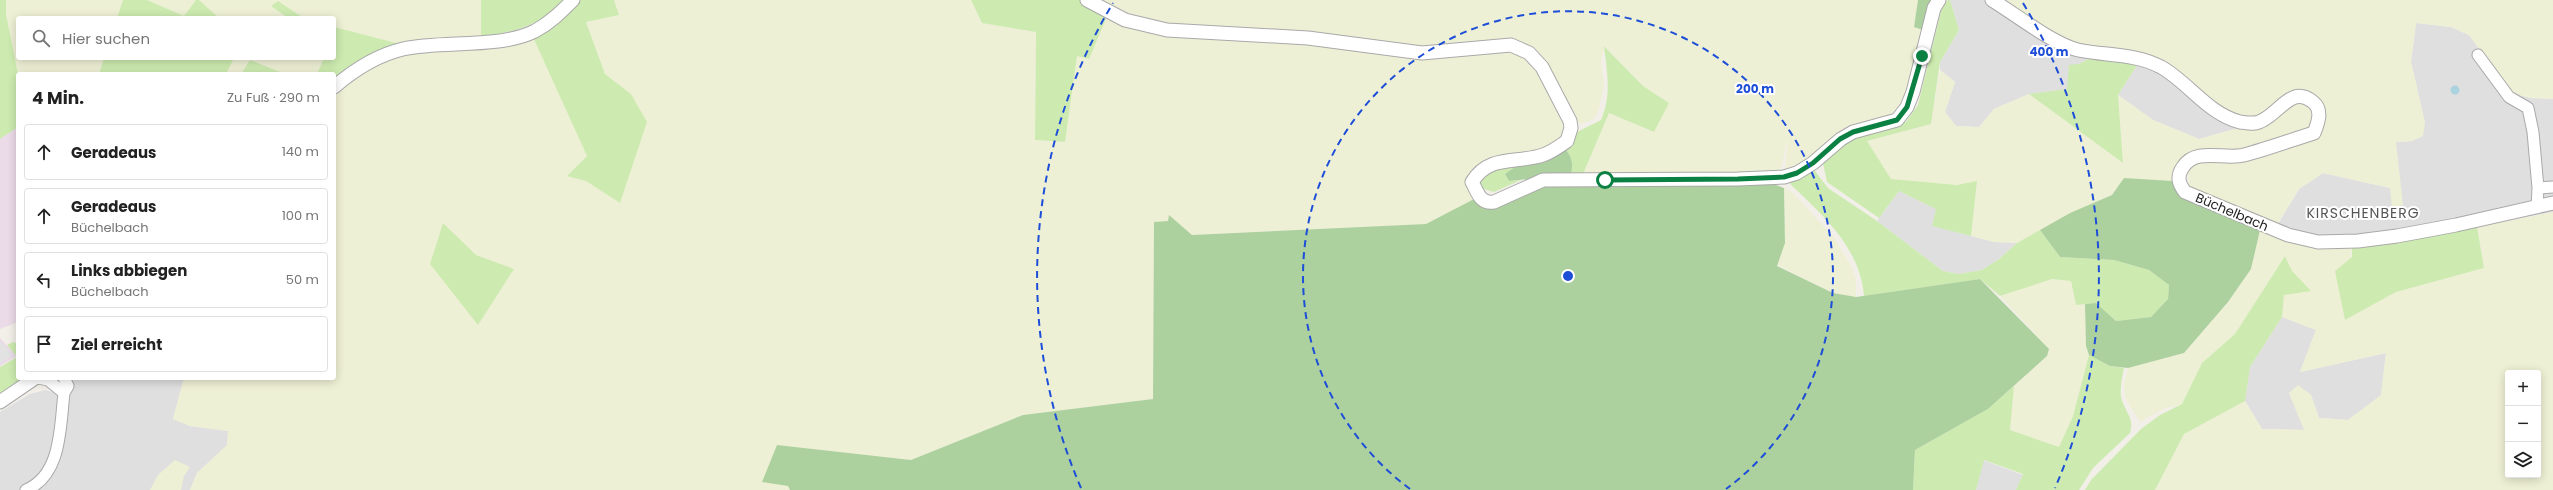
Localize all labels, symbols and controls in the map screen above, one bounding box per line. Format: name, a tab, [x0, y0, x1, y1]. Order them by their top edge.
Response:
search box	[16, 16, 336, 60]
icon: search	[30, 27, 52, 49]
text: Hier suchen	[62, 28, 150, 49]
text: 400 m	[2029, 43, 2069, 60]
route end	[1913, 47, 1931, 65]
text: 200 m	[1736, 80, 1774, 97]
text: 4 Min.	[32, 86, 84, 110]
text: Zu Fuß · 290 m	[227, 88, 320, 107]
icon: ahead	[33, 141, 55, 163]
text: Geradeaus	[71, 142, 156, 163]
text: 140 m	[282, 142, 319, 161]
route start	[1596, 171, 1614, 189]
street label: Büchelbach	[2193, 188, 2271, 236]
text: Geradeaus	[71, 196, 156, 217]
district label: KIRSCHENBERG	[2306, 203, 2420, 223]
icon: ahead	[33, 205, 55, 227]
text: 100 m	[282, 206, 319, 225]
text: Büchelbach	[71, 218, 149, 237]
text: Links abbiegen	[71, 260, 187, 281]
icon: left	[33, 269, 55, 291]
centre of rings	[1561, 269, 1575, 283]
text: 50 m	[286, 270, 319, 289]
text: Büchelbach	[71, 282, 149, 301]
icon: arrive	[33, 333, 55, 355]
text: Ziel erreicht	[71, 334, 162, 355]
map controls	[2505, 370, 2541, 478]
button: +	[2505, 370, 2541, 406]
button: −	[2505, 406, 2541, 442]
button: layers	[2505, 442, 2541, 478]

